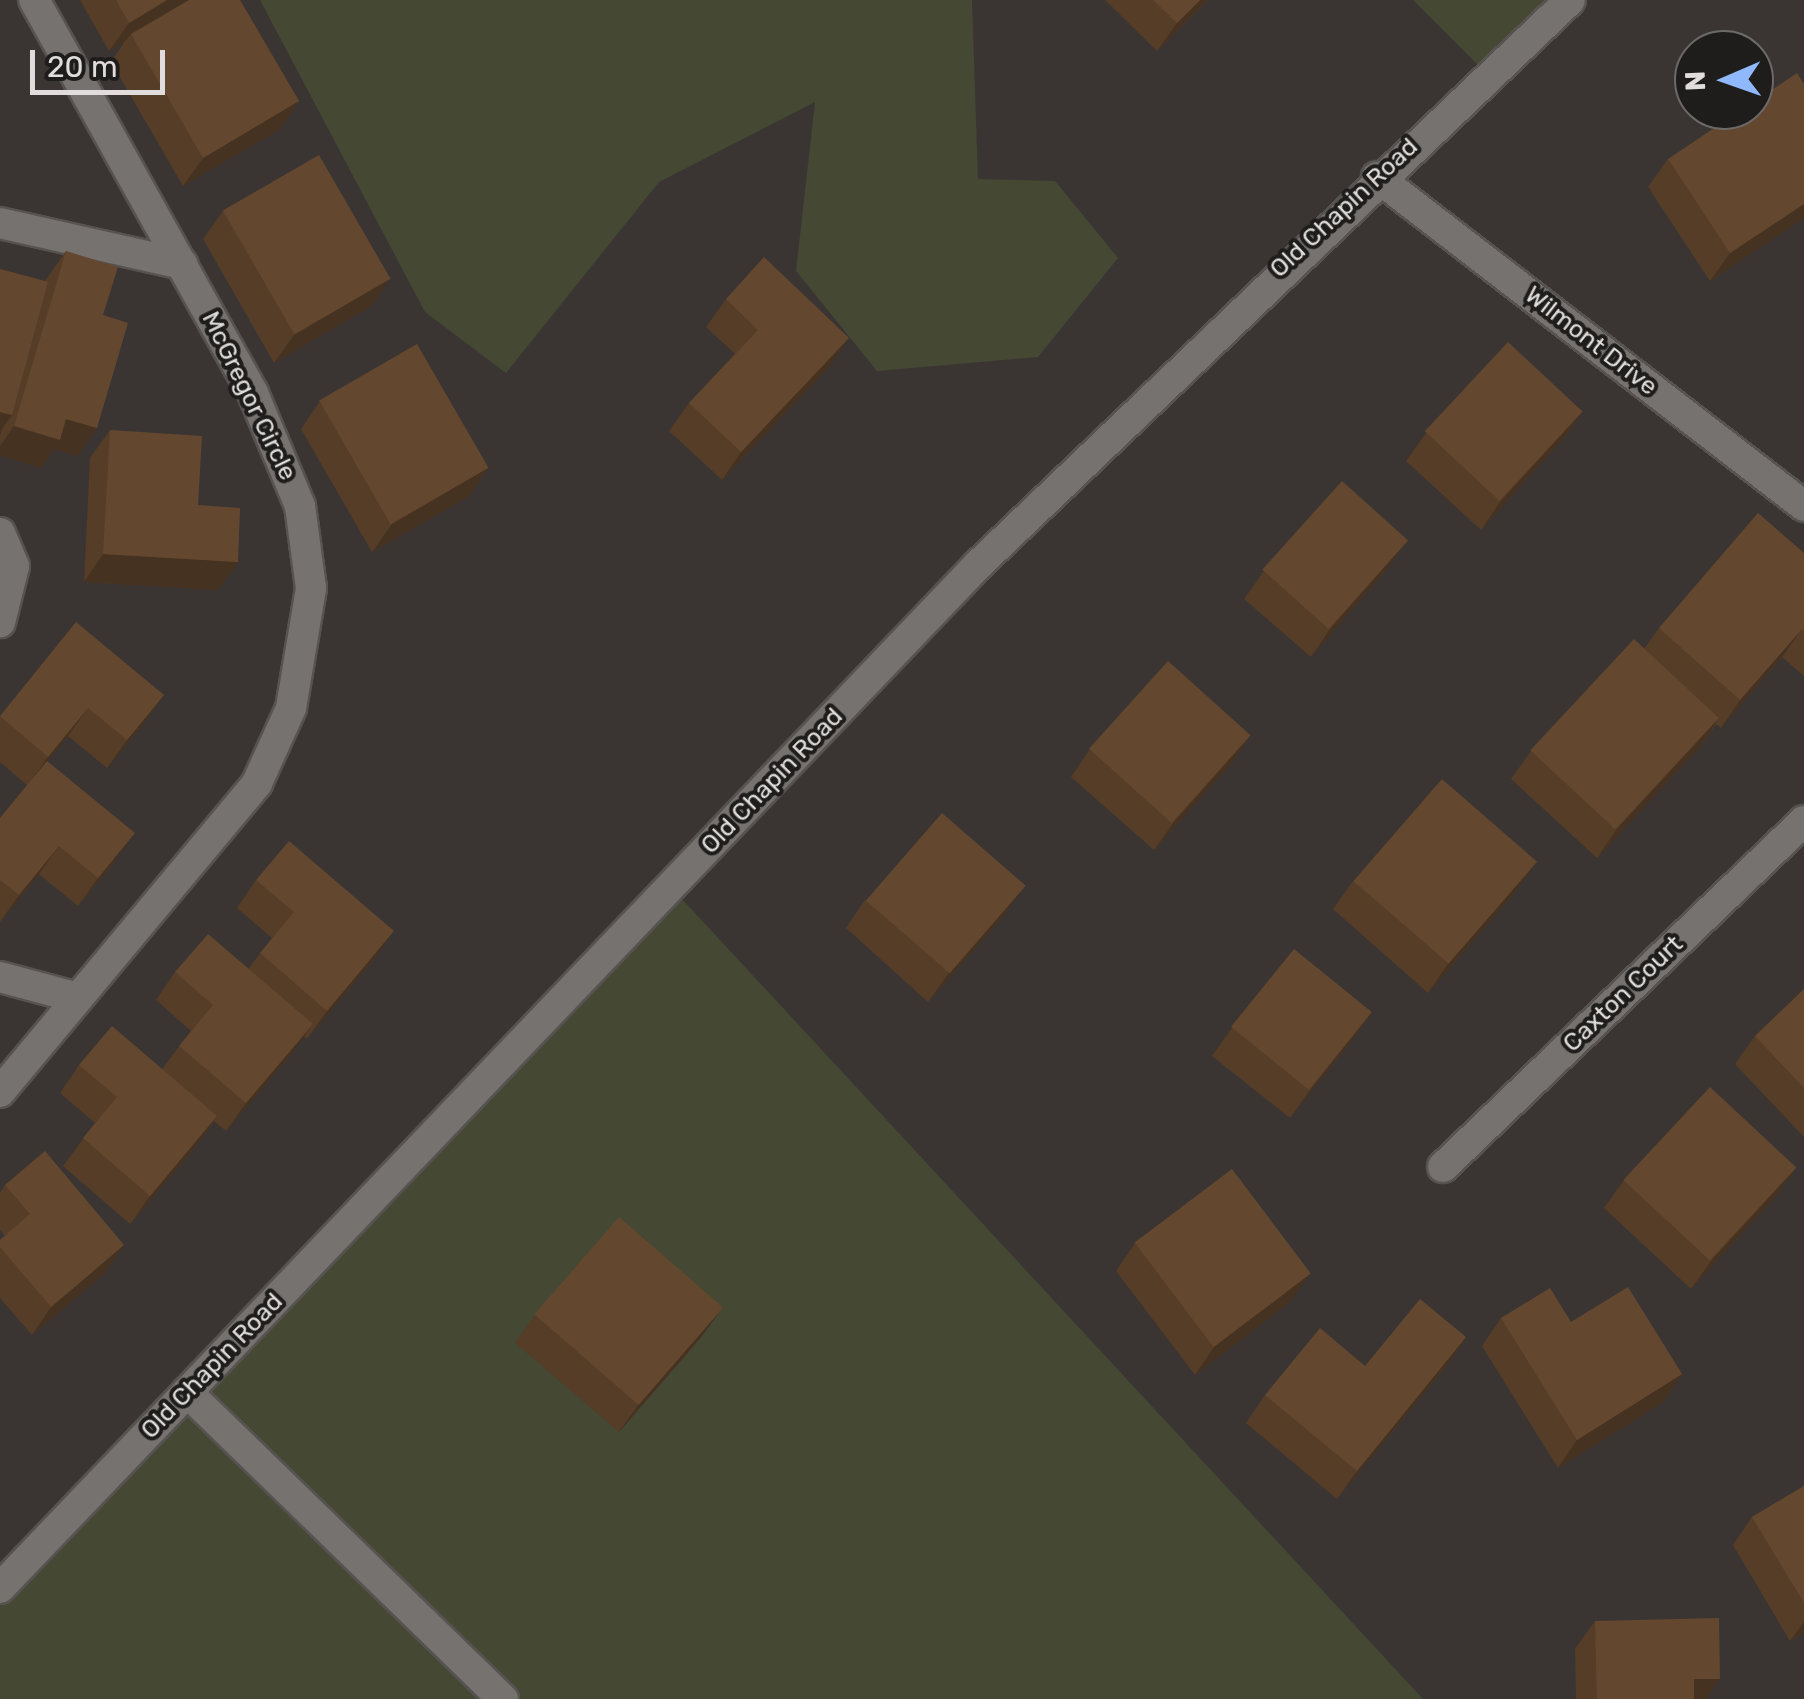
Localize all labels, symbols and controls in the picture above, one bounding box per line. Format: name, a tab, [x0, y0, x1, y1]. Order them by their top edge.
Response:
scale bar	[35, 30, 170, 92]
north arrow	[1674, 30, 1774, 130]
text: 20 m	[47, 49, 118, 85]
text: N	[1679, 70, 1712, 92]
street label: Old Chapin Road	[1264, 132, 1424, 284]
street label: Wilmont Drive	[1519, 280, 1663, 402]
street label: McGregor Circle	[195, 306, 303, 486]
street label: Old Chapin Road	[695, 702, 849, 860]
street label: Caxton Court	[1557, 929, 1689, 1059]
street label: Old Chapin Road	[135, 1287, 289, 1445]

